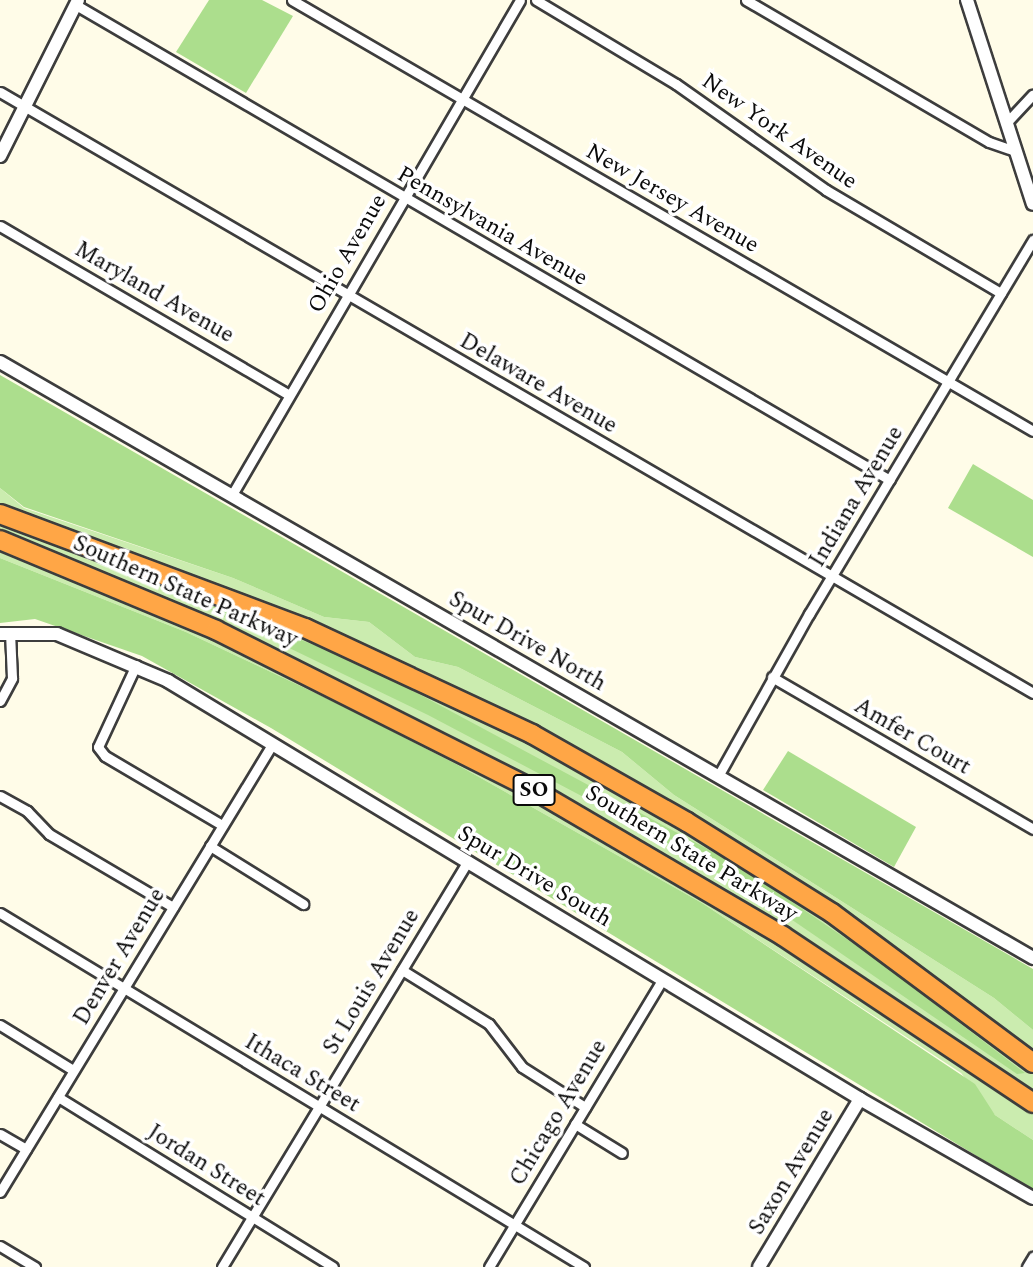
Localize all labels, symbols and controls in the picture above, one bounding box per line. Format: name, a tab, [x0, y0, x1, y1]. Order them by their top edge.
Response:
street label: New York Avenue	[696, 68, 862, 196]
street label: New Jersey Avenue	[581, 138, 763, 260]
street label: Pennsylvania Avenue	[392, 161, 592, 293]
street label: Ohio Avenue	[303, 189, 393, 319]
street label: Maryland Avenue	[69, 236, 239, 350]
street label: Delaware Avenue	[454, 328, 622, 440]
street label: Indiana Avenue	[804, 421, 910, 573]
street label: Southern State Parkway	[69, 530, 301, 654]
street label: Spur Drive North	[444, 586, 610, 698]
street label: Amfer Court	[849, 693, 975, 781]
road number: SO	[511, 772, 557, 808]
street label: Southern State Parkway	[580, 780, 802, 928]
street label: Spur Drive South	[452, 820, 616, 934]
street label: Denver Avenue	[68, 883, 172, 1031]
street label: St Louis Avenue	[318, 904, 426, 1060]
street label: Ithaca Street	[239, 1029, 365, 1119]
street label: Chicago Avenue	[504, 1035, 614, 1191]
street label: Saxon Avenue	[743, 1104, 841, 1240]
street label: Jordan Street	[142, 1119, 270, 1213]

